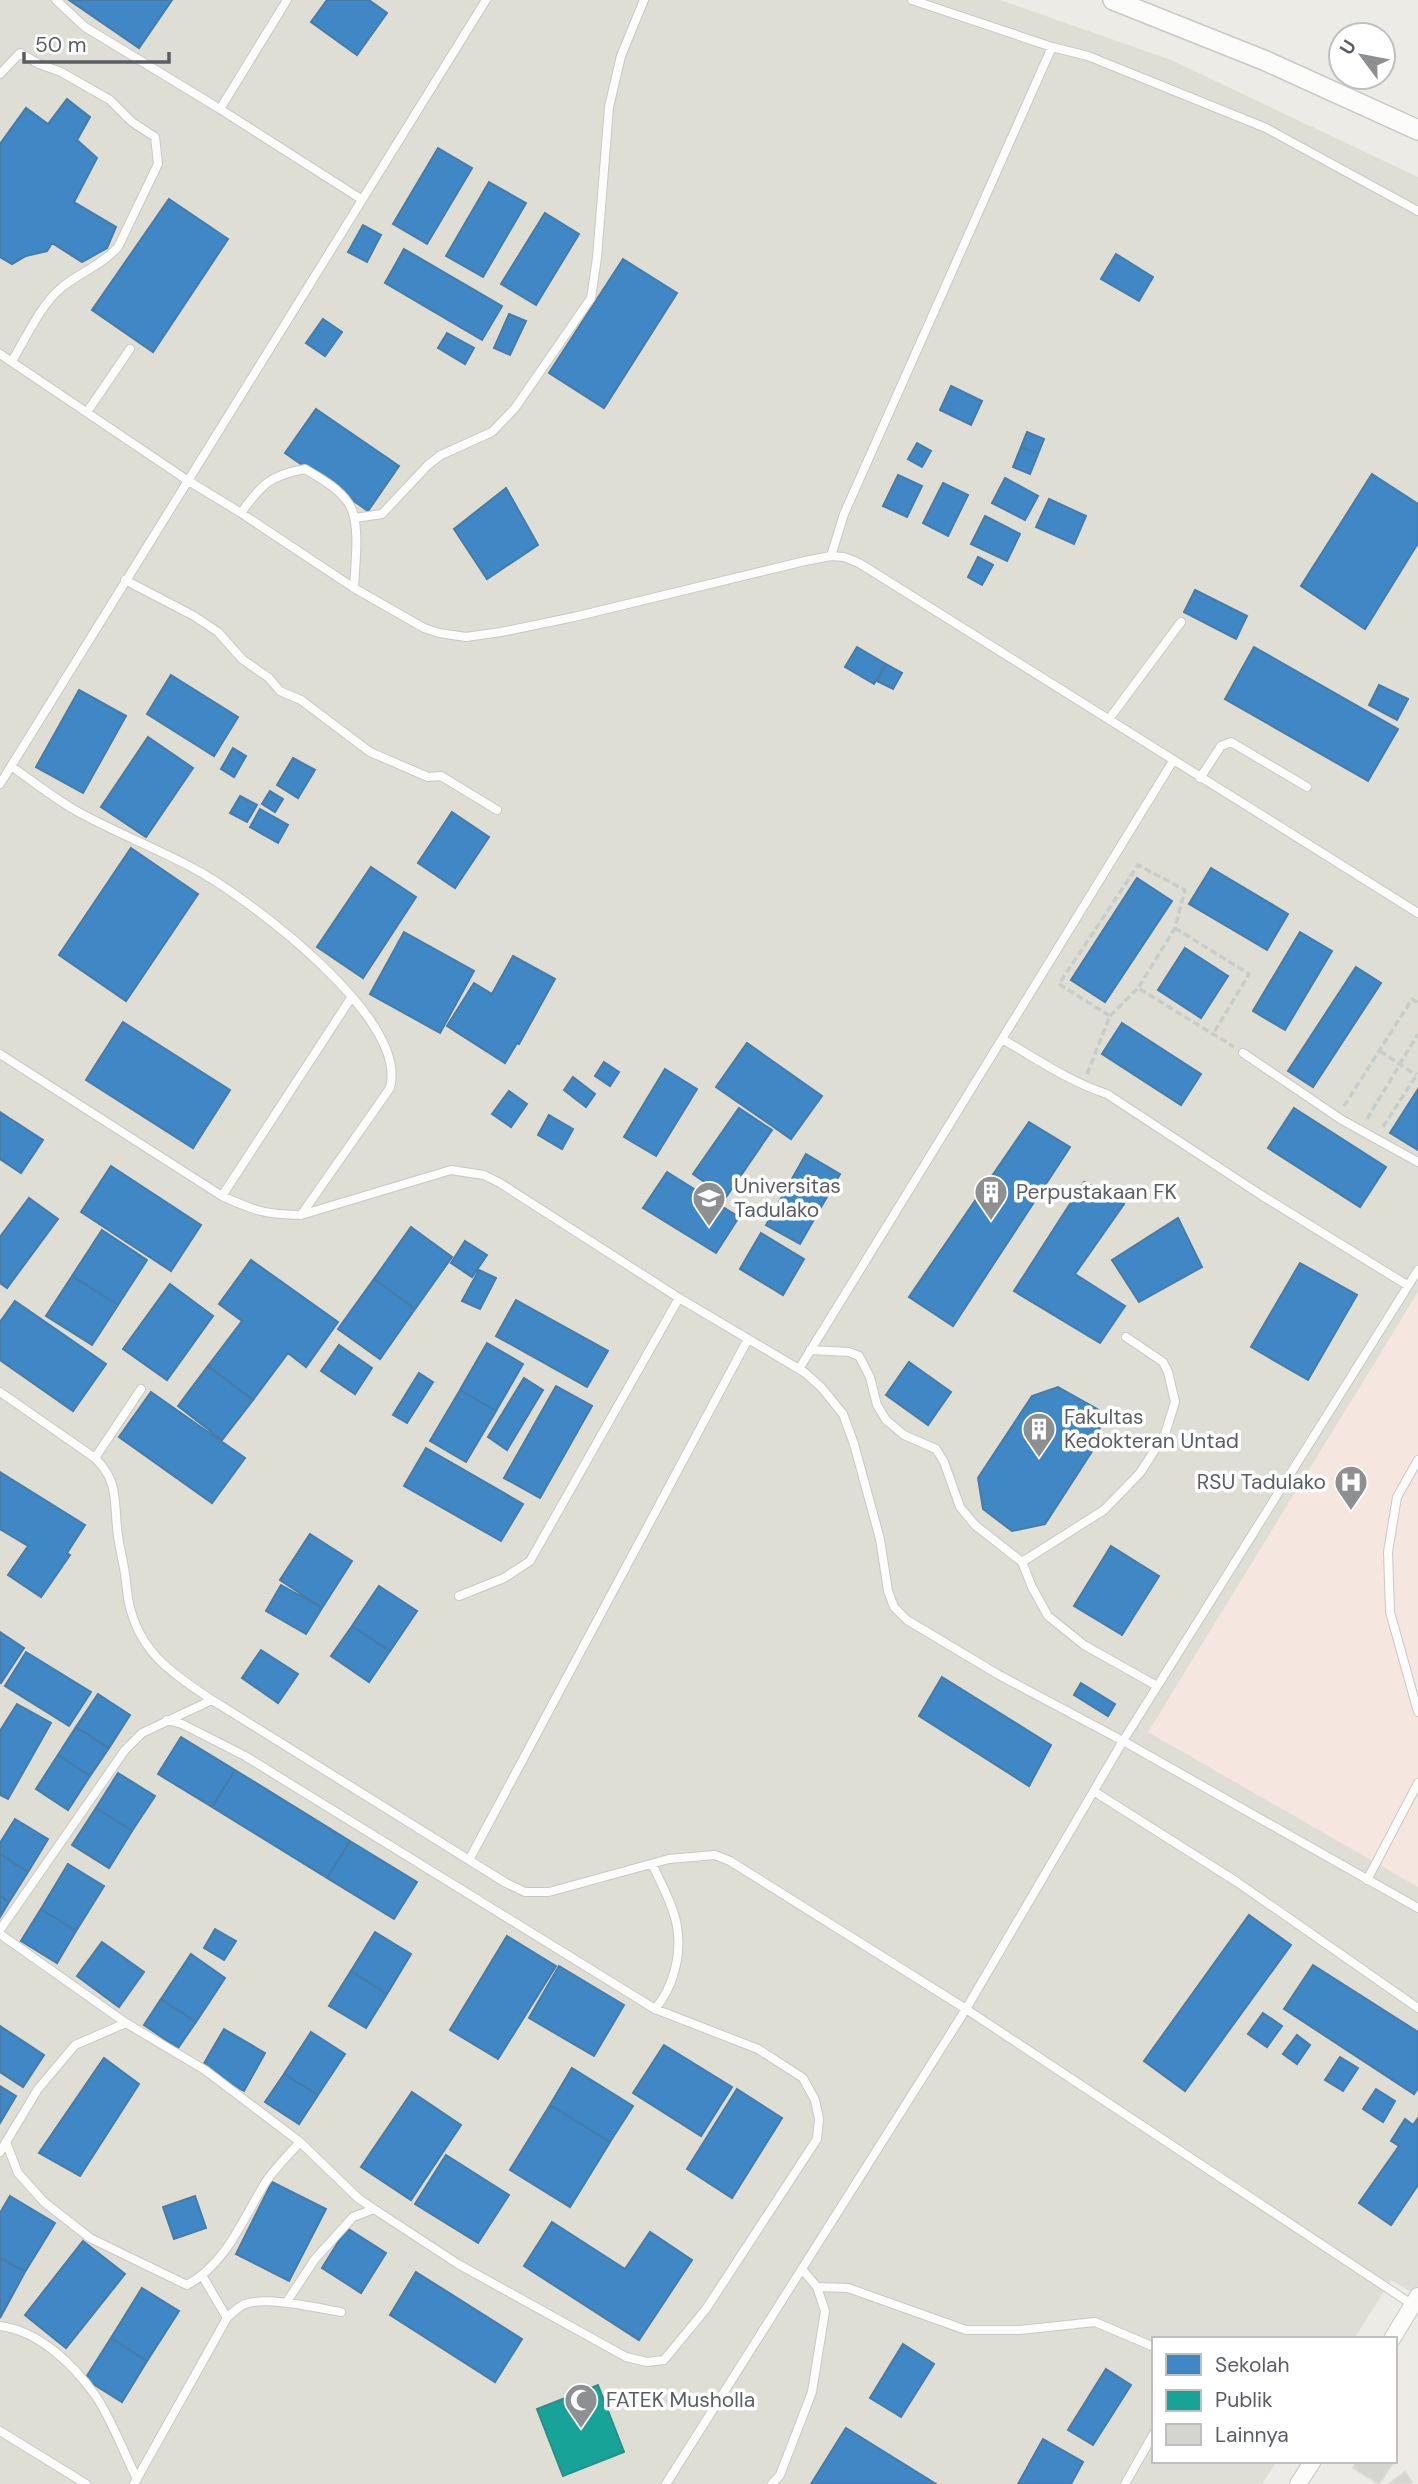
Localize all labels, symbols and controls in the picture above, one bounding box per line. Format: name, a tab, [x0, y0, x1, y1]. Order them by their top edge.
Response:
scale bar	[24, 21, 170, 65]
north arrow	[1327, 21, 1397, 91]
text: 50 m	[35, 31, 86, 59]
text: U	[1334, 35, 1362, 59]
place label: Universitas Tadulako	[734, 1172, 841, 1224]
building icon: Perpustakaan FK	[972, 1173, 1010, 1222]
place label: Perpustakaan FK	[1016, 1178, 1177, 1206]
school or university icon: Universitas Tadulako	[690, 1179, 728, 1228]
place label: Fakultas Kedokteran Untad	[1064, 1403, 1239, 1455]
building icon: Fakultas Kedokteran Untad	[1020, 1410, 1058, 1459]
hospital icon: RSU Tadulako	[1332, 1463, 1370, 1512]
place label: RSU Tadulako	[1197, 1468, 1326, 1496]
legend	[1152, 2337, 1397, 2463]
text: Sekolah	[1215, 2351, 1290, 2379]
mosque icon: FATEK Musholla	[562, 2381, 600, 2430]
place label: FATEK Musholla	[606, 2386, 755, 2414]
text: Publik	[1215, 2386, 1273, 2414]
text: Lainnya	[1215, 2421, 1289, 2449]

